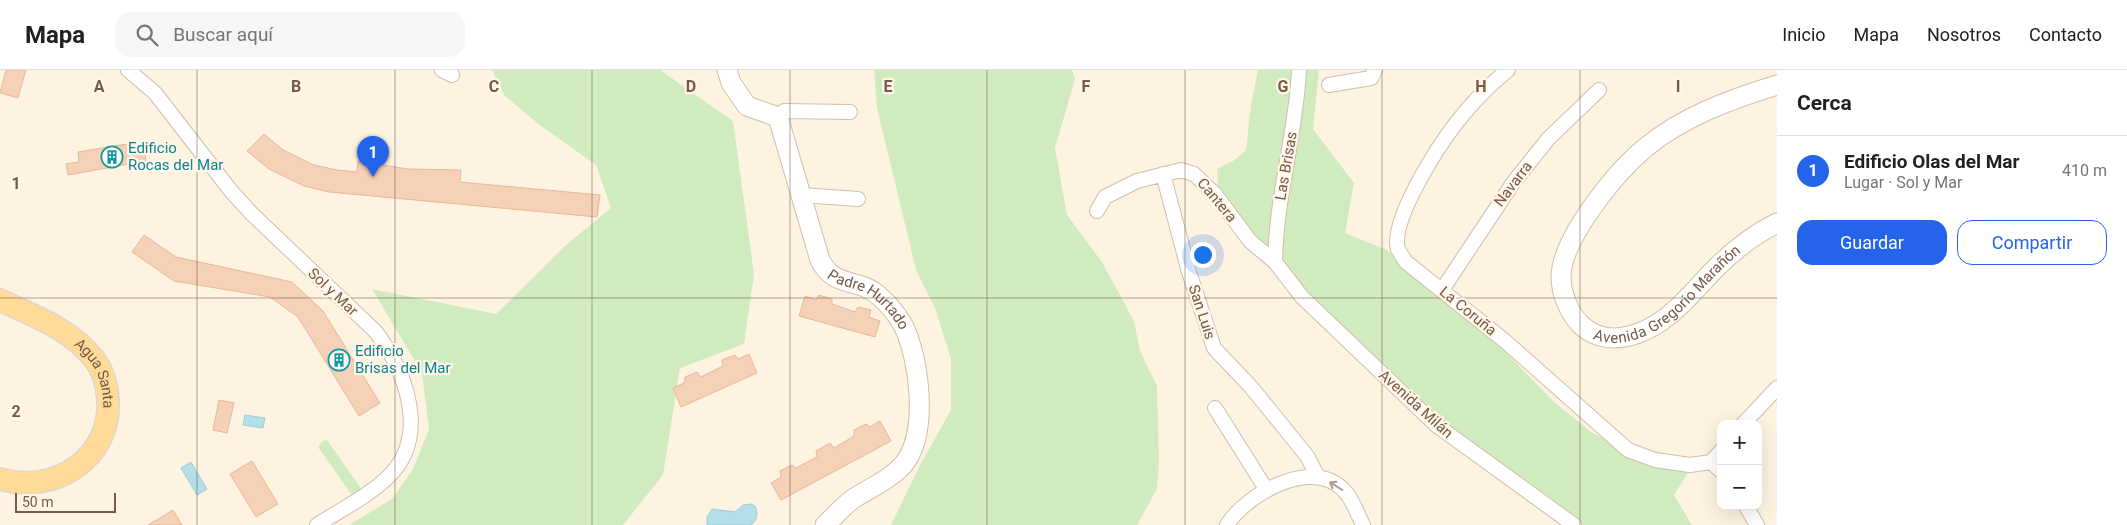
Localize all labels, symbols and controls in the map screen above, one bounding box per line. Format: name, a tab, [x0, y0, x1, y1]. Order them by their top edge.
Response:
search box	[115, 12, 465, 57]
text: Mapa	[25, 21, 85, 49]
icon: search	[133, 21, 161, 49]
text: Buscar aquí	[173, 23, 273, 46]
text: Inicio	[1782, 24, 1826, 45]
text: Mapa	[1854, 24, 1899, 45]
text: Nosotros	[1927, 24, 2001, 45]
text: Contacto	[2029, 24, 2102, 45]
text: A	[94, 77, 105, 96]
text: B	[291, 77, 301, 96]
text: C	[489, 77, 499, 96]
text: D	[686, 77, 696, 96]
text: E	[884, 77, 893, 96]
text: F	[1082, 77, 1091, 96]
text: G	[1278, 77, 1289, 96]
text: H	[1475, 77, 1487, 96]
text: I	[1676, 77, 1680, 96]
text: Cerca	[1797, 91, 1852, 115]
street label: Las Brisas	[1271, 130, 1301, 202]
pin: 1	[357, 136, 389, 177]
place label: Edificio Rocas del Mar	[128, 139, 223, 174]
building icon: Edificio Rocas del Mar	[100, 145, 124, 169]
text: Edificio Olas del Mar	[1844, 150, 2019, 173]
street label: Navarra	[1490, 158, 1536, 210]
text: 1	[1808, 161, 1818, 180]
text: 410 m	[2062, 161, 2107, 180]
text: Lugar · Sol y Mar	[1844, 173, 1962, 192]
text: 1	[11, 174, 21, 193]
street label: Cantera	[1193, 174, 1241, 226]
button: Guardar	[1797, 220, 1947, 265]
button: Compartir	[1957, 220, 2107, 265]
street label: Avenida Gregorio Marañón	[1591, 241, 1744, 347]
your location	[1190, 242, 1216, 268]
street label: Sol y Mar	[304, 264, 362, 320]
street label: Padre Hurtado	[824, 266, 913, 333]
street label: San Luis	[1185, 282, 1219, 342]
street label: La Coruña	[1436, 283, 1500, 339]
street label: Agua Santa	[71, 335, 117, 408]
place label: Edificio Brisas del Mar	[355, 342, 451, 377]
building icon: Edificio Brisas del Mar	[327, 348, 351, 372]
street label: Avenida Milán	[1375, 366, 1457, 442]
text: 2	[11, 402, 21, 421]
map controls	[1717, 420, 1762, 510]
button: +	[1717, 420, 1762, 465]
button: −	[1717, 465, 1762, 510]
one-way arrow	[1329, 481, 1343, 491]
scale bar	[15, 490, 116, 513]
text: 50 m	[22, 494, 54, 510]

